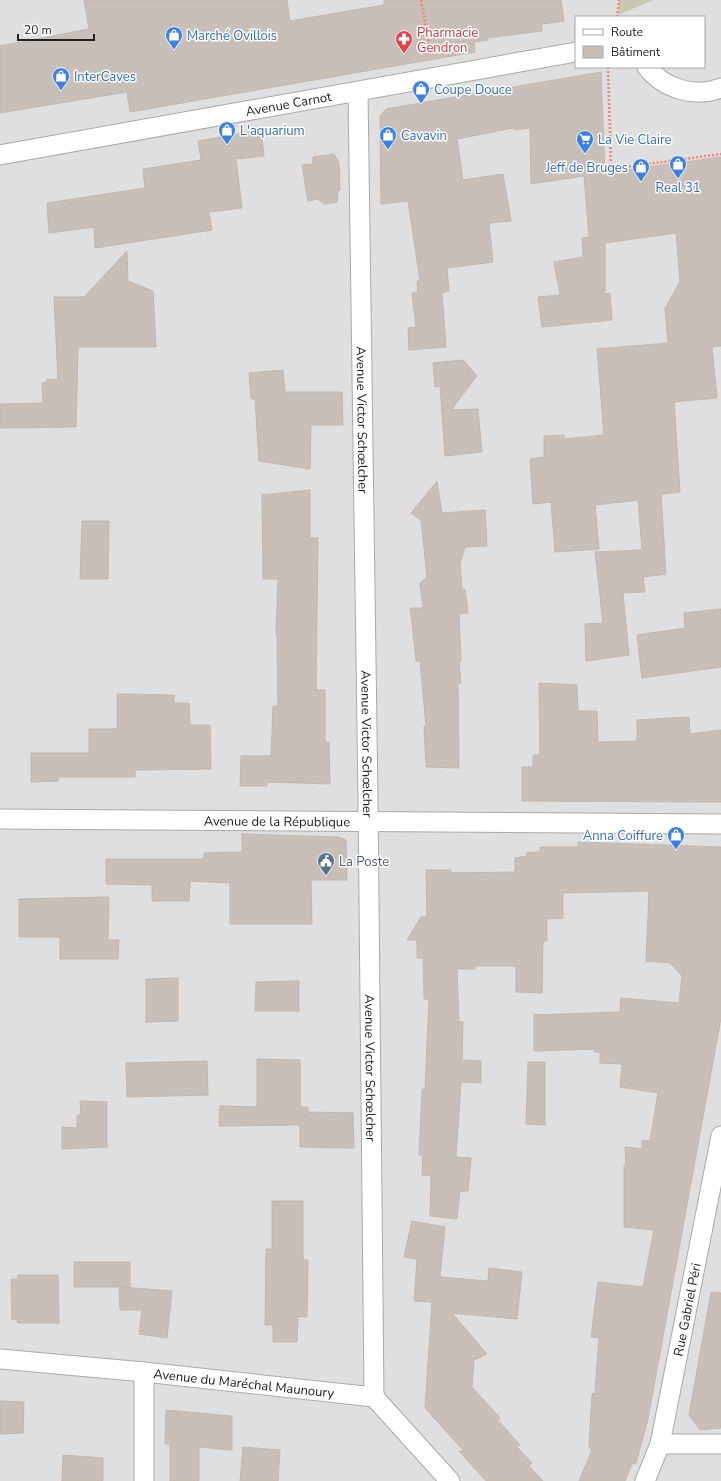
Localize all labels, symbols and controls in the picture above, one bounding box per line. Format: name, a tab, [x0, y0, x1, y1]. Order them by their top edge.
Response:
scale bar	[18, 16, 94, 42]
legend	[575, 16, 705, 68]
text: 20 m	[24, 22, 52, 38]
place label: Pharmacie Gendron	[417, 24, 478, 57]
text: Route	[611, 24, 643, 40]
shop icon: Marché Ovillois	[164, 25, 184, 50]
place label: Marché Ovillois	[187, 27, 277, 45]
pharmacy icon: Pharmacie Gendron	[394, 29, 414, 54]
text: Bâtiment	[611, 44, 661, 60]
shop icon: InterCaves	[51, 66, 71, 91]
place label: InterCaves	[74, 68, 136, 86]
shop icon: Coupe Douce	[411, 79, 431, 104]
place label: Coupe Douce	[434, 81, 512, 99]
street label: Avenue Carnot	[244, 88, 333, 121]
shop icon: L'aquarium	[217, 120, 237, 145]
place label: L'aquarium	[240, 122, 305, 140]
shop icon: Cavavin	[378, 125, 398, 150]
place label: Cavavin	[401, 127, 447, 145]
supermarket icon: La Vie Claire	[575, 129, 595, 154]
place label: La Vie Claire	[598, 131, 672, 149]
shop icon: Real 31	[668, 154, 688, 179]
shop icon: Jeff de Bruges	[631, 157, 651, 182]
place label: Jeff de Bruges	[545, 159, 628, 177]
place label: Real 31	[655, 179, 701, 197]
street label: Avenue Victor Schœlcher	[352, 346, 372, 494]
street label: Avenue Victor Schœlcher	[356, 670, 376, 818]
street label: Avenue de la République	[204, 812, 350, 831]
shop icon: Anna Coiffure	[666, 825, 686, 850]
place label: Anna Coiffure	[583, 827, 663, 845]
public building icon: La Poste	[316, 851, 336, 876]
place label: La Poste	[339, 853, 389, 871]
street label: Avenue Victor Schœlcher	[360, 994, 379, 1142]
street label: Rue Gabriel Péri	[670, 1262, 706, 1358]
street label: Avenue du Maréchal Maunoury	[152, 1365, 335, 1403]

